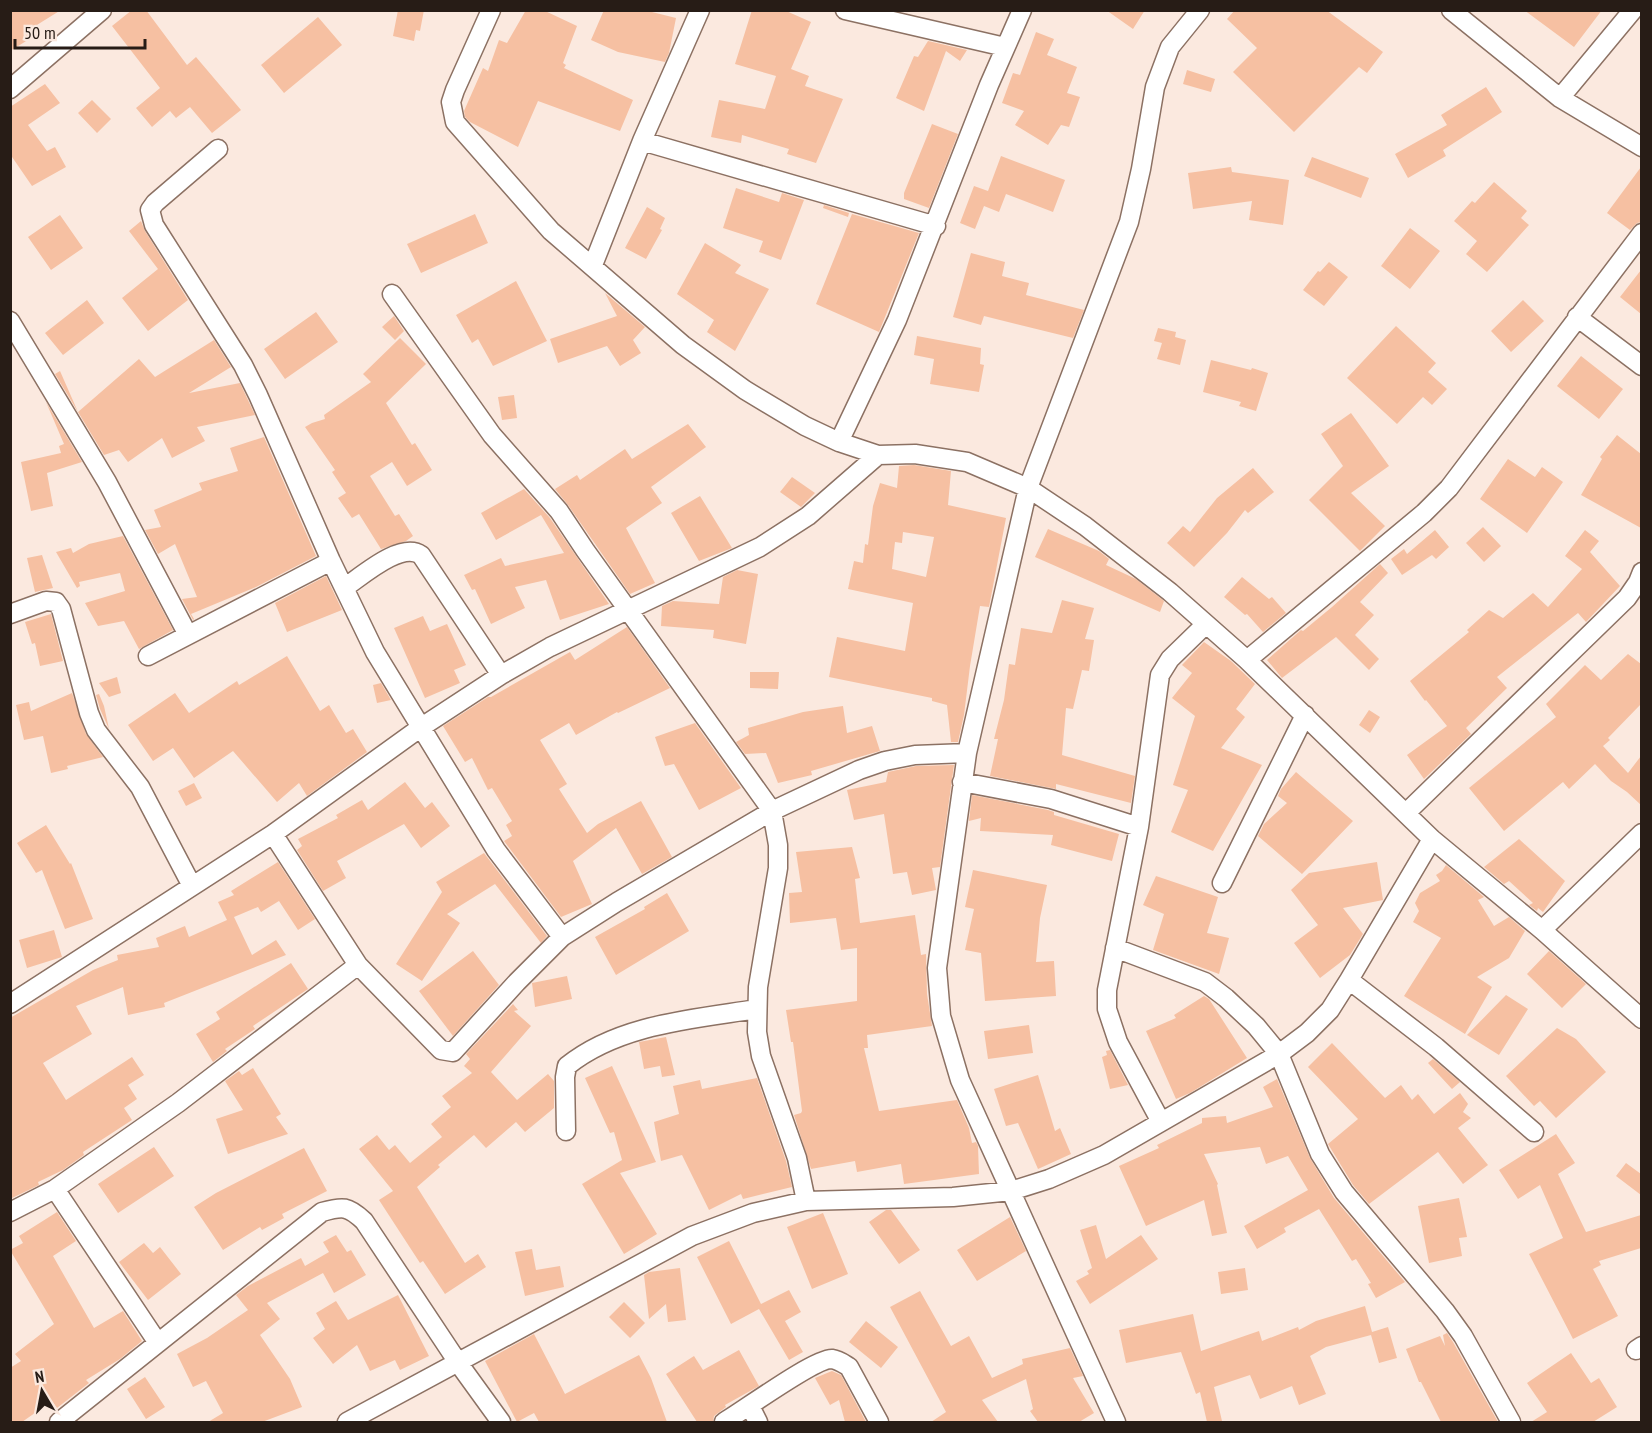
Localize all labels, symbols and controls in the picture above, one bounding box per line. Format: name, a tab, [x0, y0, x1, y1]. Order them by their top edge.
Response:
scale bar	[15, 12, 146, 50]
text: 50 m	[24, 21, 56, 44]
north arrow	[12, 1361, 72, 1421]
text: N	[33, 1366, 45, 1387]

